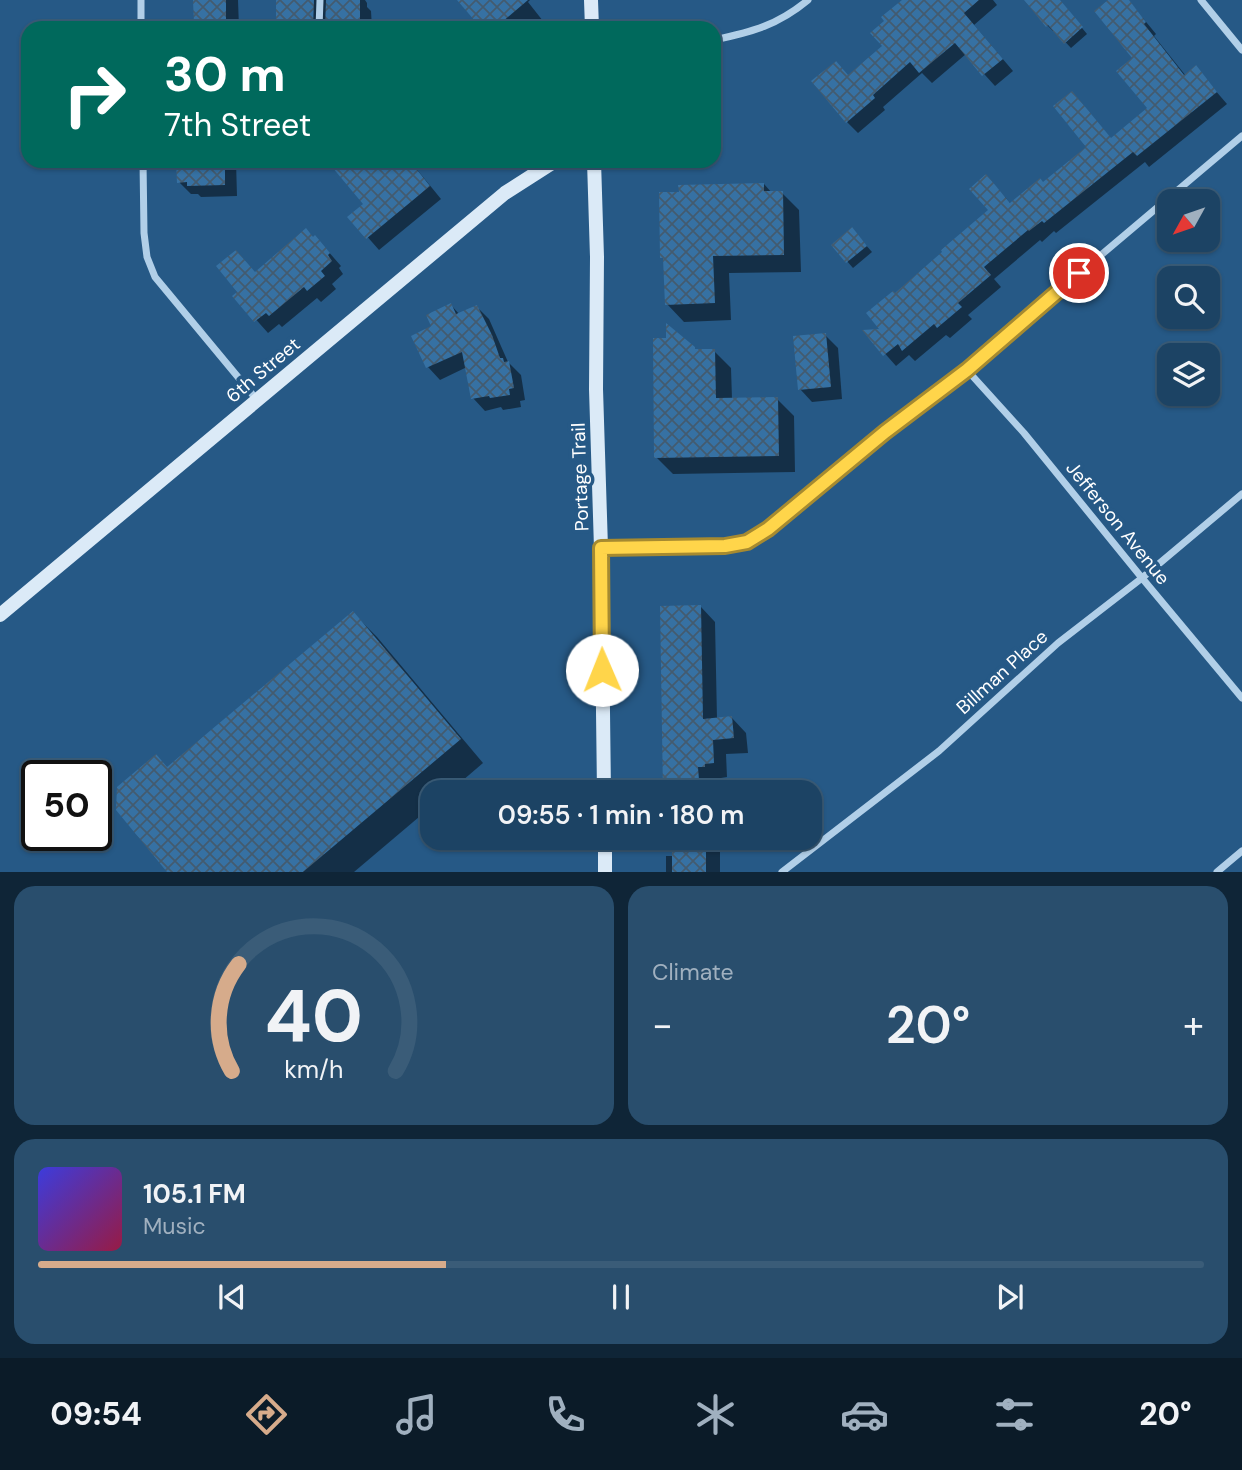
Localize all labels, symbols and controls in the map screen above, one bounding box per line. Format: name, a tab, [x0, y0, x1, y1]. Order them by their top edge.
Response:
text: 30 m	[164, 42, 286, 106]
icon: right	[49, 49, 140, 140]
text: 7th Street	[164, 104, 311, 146]
north arrow	[1157, 189, 1220, 252]
map controls	[1157, 189, 1220, 406]
pin	[1049, 243, 1109, 303]
icon: arrive	[1060, 254, 1098, 292]
button: search	[1157, 266, 1220, 329]
street label: 6th Street	[221, 332, 305, 408]
button: layers	[1157, 343, 1220, 406]
street label: Portage Trail	[566, 422, 594, 532]
street label: Jefferson Avenue	[1060, 456, 1176, 590]
street label: Billman Place	[951, 624, 1053, 720]
position arrow	[565, 633, 639, 707]
speed limit sign: 50	[21, 760, 112, 851]
text: 09:55 · 1 min · 180 m	[498, 798, 744, 832]
text: Climate	[652, 957, 734, 987]
text: 40	[265, 970, 363, 1065]
text: 20°	[886, 991, 970, 1059]
text: −	[652, 1000, 673, 1050]
text: +	[1183, 1000, 1204, 1050]
text: km/h	[284, 1053, 344, 1086]
text: 105.1 FM	[143, 1177, 246, 1211]
text: Music	[143, 1211, 206, 1241]
icon: previous	[213, 1278, 251, 1316]
icon: pause	[602, 1278, 640, 1316]
icon: next	[991, 1278, 1029, 1316]
icon: directions	[242, 1390, 291, 1439]
icon: music	[392, 1390, 441, 1439]
icon: phone	[541, 1390, 590, 1439]
icon: climate	[691, 1390, 740, 1439]
icon: car	[840, 1390, 889, 1439]
icon: filters	[990, 1390, 1039, 1439]
text: 09:54	[50, 1393, 142, 1435]
text: 20°	[1139, 1393, 1192, 1435]

